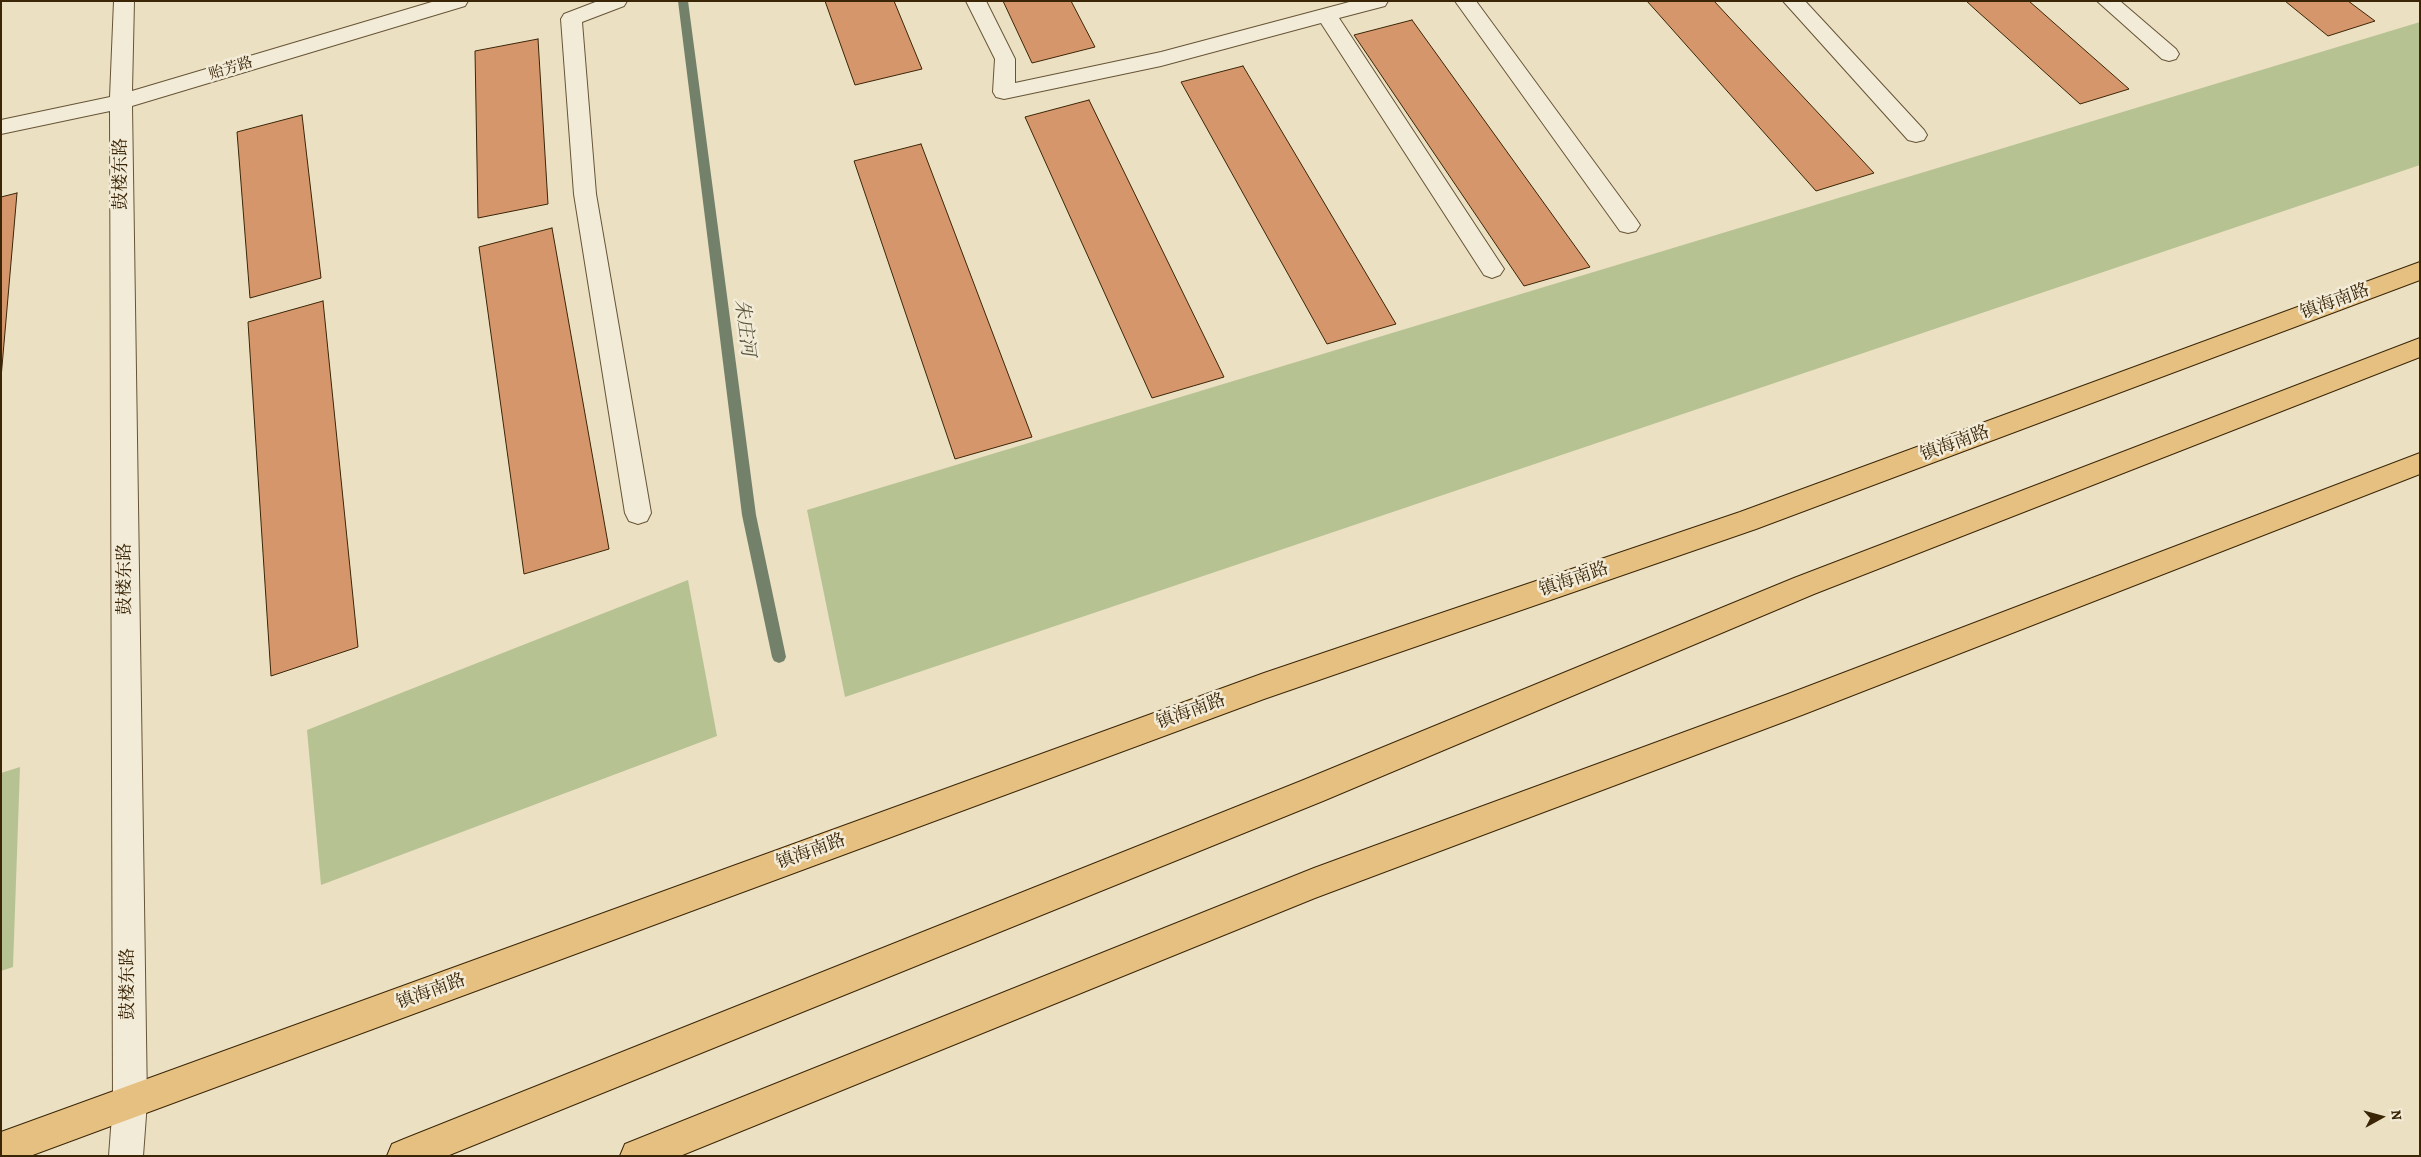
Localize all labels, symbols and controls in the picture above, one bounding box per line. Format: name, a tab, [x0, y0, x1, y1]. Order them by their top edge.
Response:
street label: 贻芳路	[207, 54, 255, 84]
street label: 鼓楼东路	[111, 138, 133, 210]
street label: 镇海南路	[2297, 280, 2373, 324]
water label: 朱庄河	[729, 298, 759, 358]
street label: 镇海南路	[1917, 422, 1993, 466]
street label: 鼓楼东路	[115, 543, 137, 615]
street label: 镇海南路	[1536, 558, 1612, 602]
street label: 镇海南路	[1153, 690, 1229, 734]
street label: 镇海南路	[773, 830, 849, 874]
street label: 鼓楼东路	[118, 948, 140, 1020]
street label: 镇海南路	[393, 970, 469, 1014]
north arrow	[2356, 1092, 2406, 1142]
text: N	[2386, 1109, 2406, 1121]

